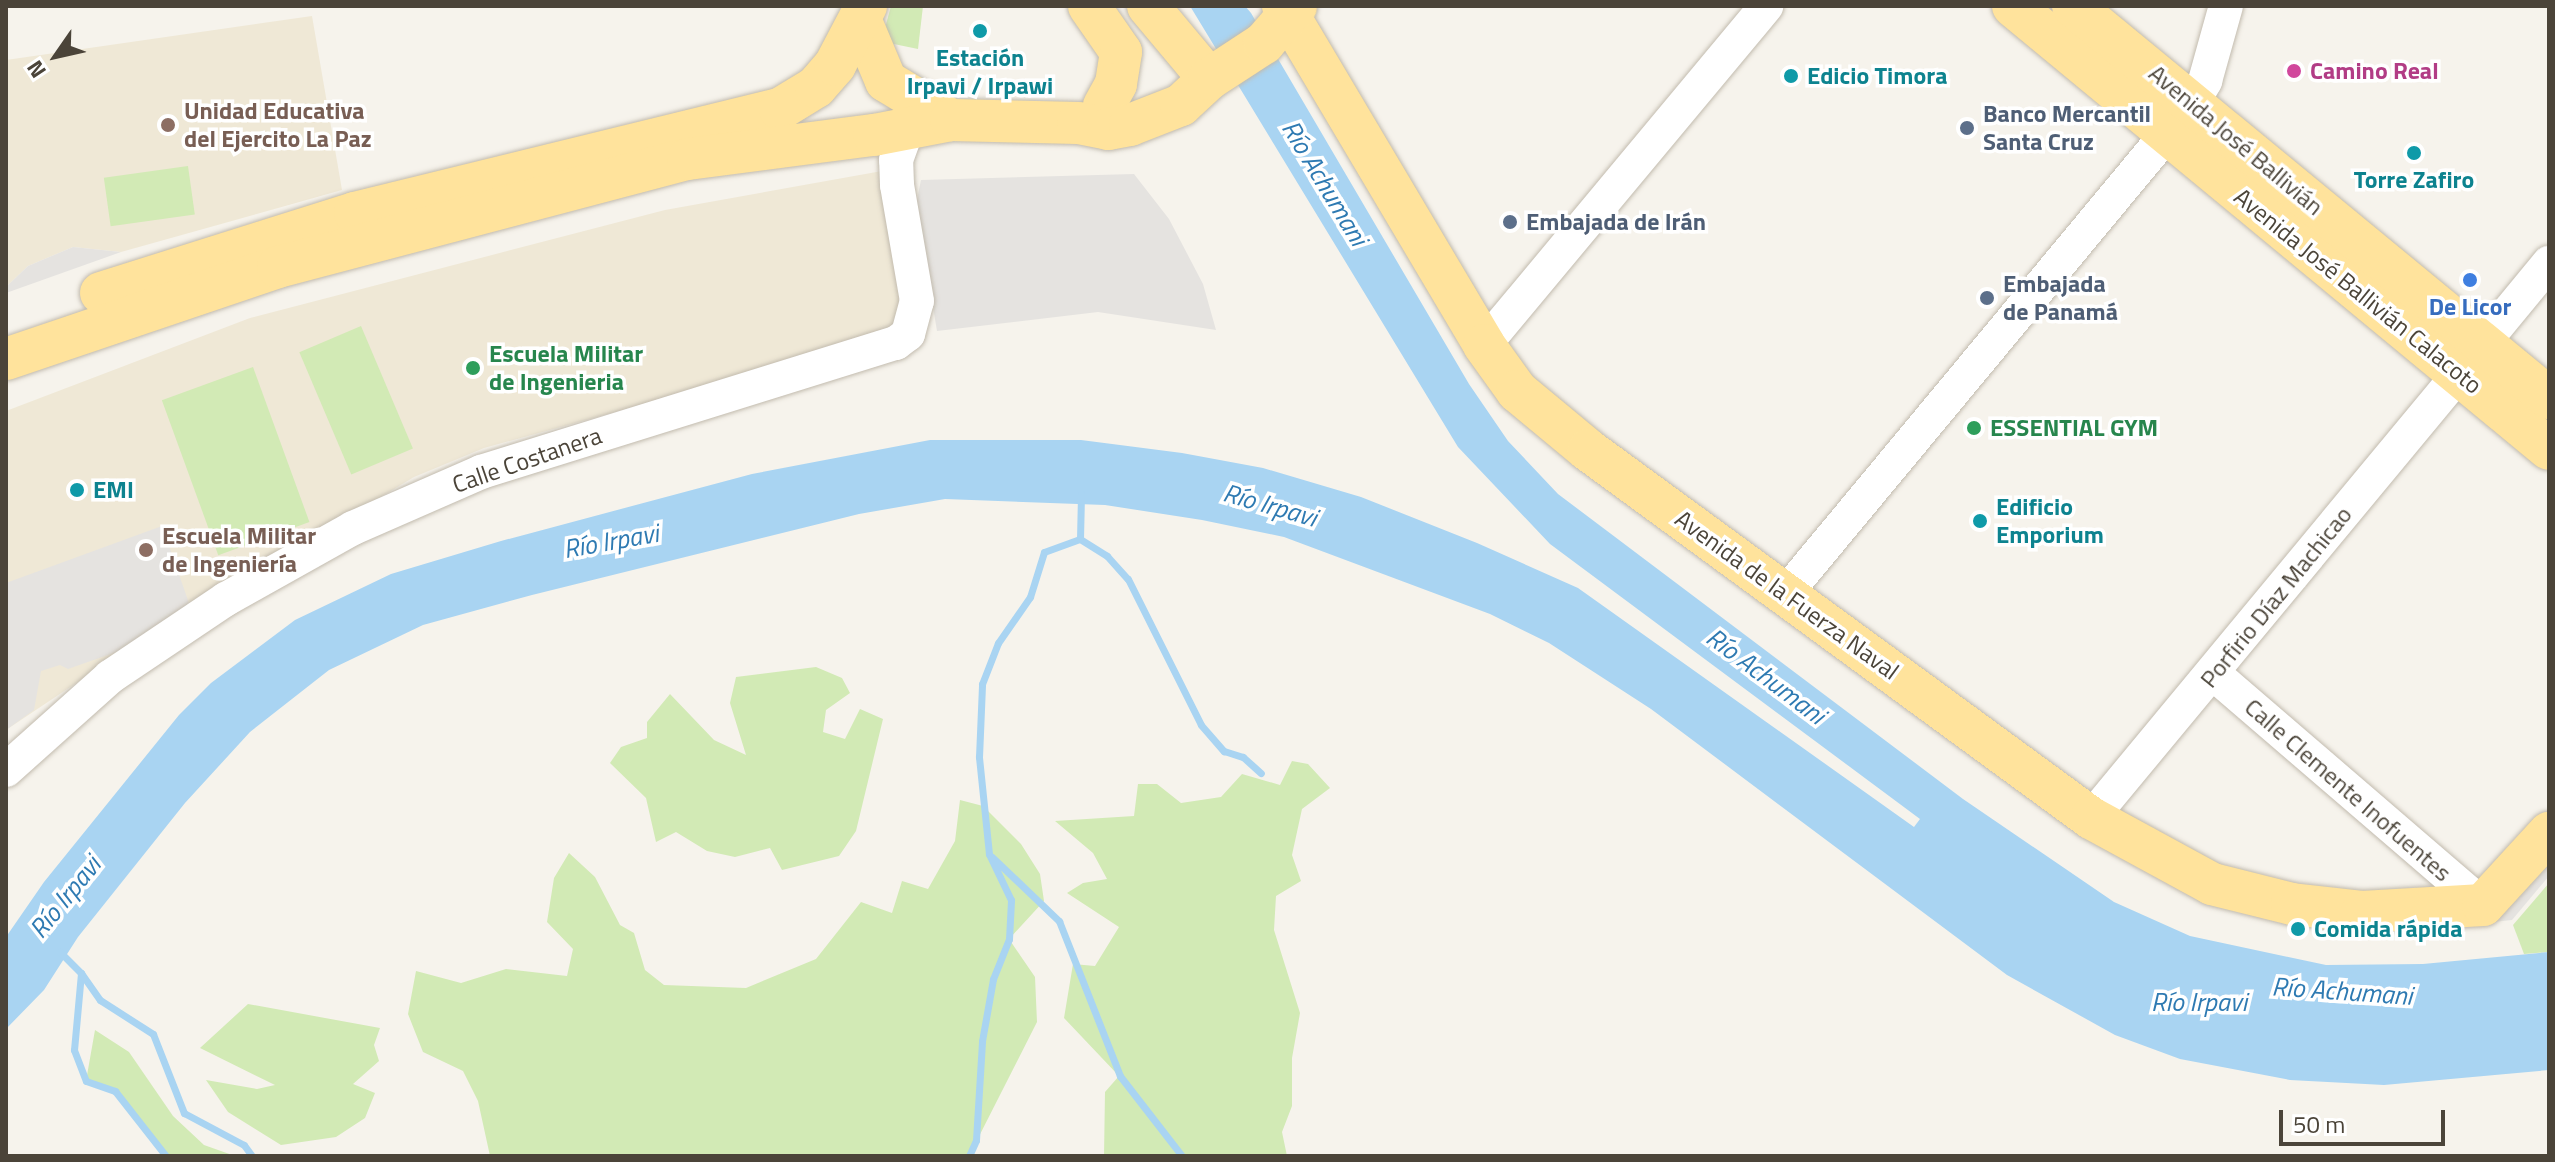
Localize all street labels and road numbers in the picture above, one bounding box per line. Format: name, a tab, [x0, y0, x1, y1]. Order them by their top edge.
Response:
street label: Avenida José Ballivián	[2143, 59, 2329, 221]
street label: Avenida José Ballivián Calacoto	[2228, 182, 2488, 400]
street label: Calle Costanera	[449, 421, 605, 499]
street label: Porfirio Díaz Machicao	[2194, 501, 2358, 693]
street label: Avenida de la Fuerza Naval	[1670, 504, 1904, 686]
street label: Calle Clemente Inofuentes	[2239, 693, 2457, 887]

